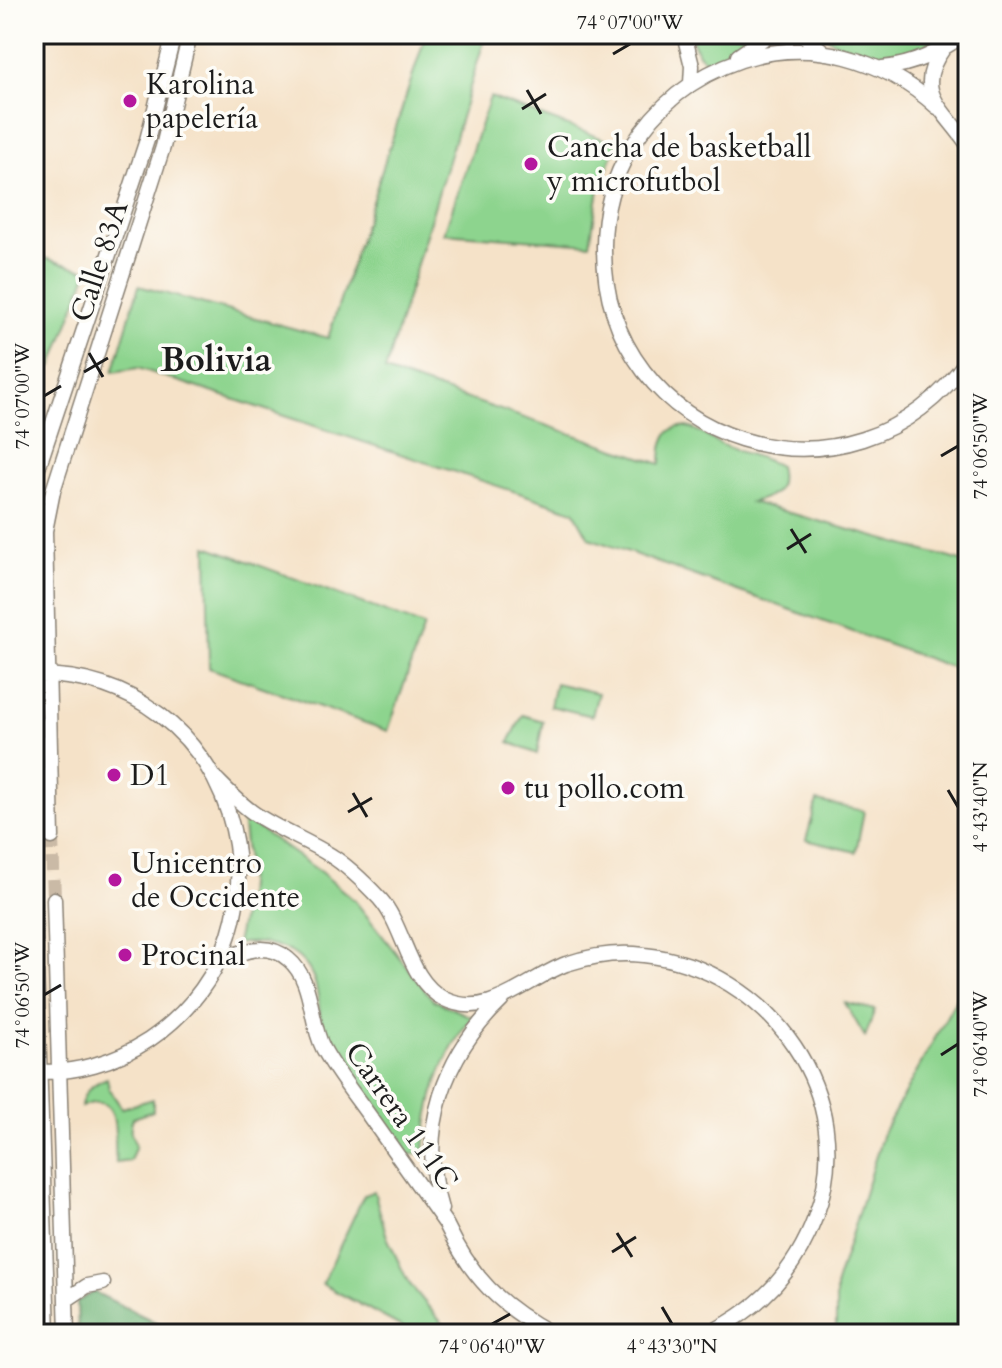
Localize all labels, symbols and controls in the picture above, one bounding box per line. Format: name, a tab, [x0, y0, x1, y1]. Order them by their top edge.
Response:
text: 74°07'00"W	[577, 9, 684, 36]
place label: Karolina papelería	[146, 64, 258, 139]
marker: Karolina papelería	[121, 92, 139, 110]
place label: Cancha de basketball y microfutbol	[546, 127, 812, 202]
marker: Cancha de basketball y microfutbol	[522, 155, 540, 173]
street label: Calle 83A	[61, 195, 138, 327]
district label: Bolivia	[160, 337, 272, 383]
text: 74°07'00"W	[9, 342, 36, 449]
text: 74°06'50"W	[967, 392, 994, 499]
place label: D1	[130, 755, 170, 796]
text: 4°43'40"N	[967, 761, 994, 853]
marker: D1	[105, 766, 123, 784]
place label: tu pollo.com	[524, 768, 685, 809]
marker: tu pollo.com	[499, 779, 517, 797]
place label: Unicentro de Occidente	[131, 843, 300, 918]
marker: Unicentro de Occidente	[106, 871, 124, 889]
place label: Procinal	[141, 935, 246, 976]
text: 74°06'50"W	[9, 941, 36, 1048]
marker: Procinal	[116, 946, 134, 964]
text: 74°06'40"W	[967, 990, 994, 1097]
street label: Carrera 111C	[335, 1034, 468, 1199]
text: 74°06'40"W	[439, 1333, 546, 1360]
text: 4°43'30"N	[626, 1333, 718, 1360]

